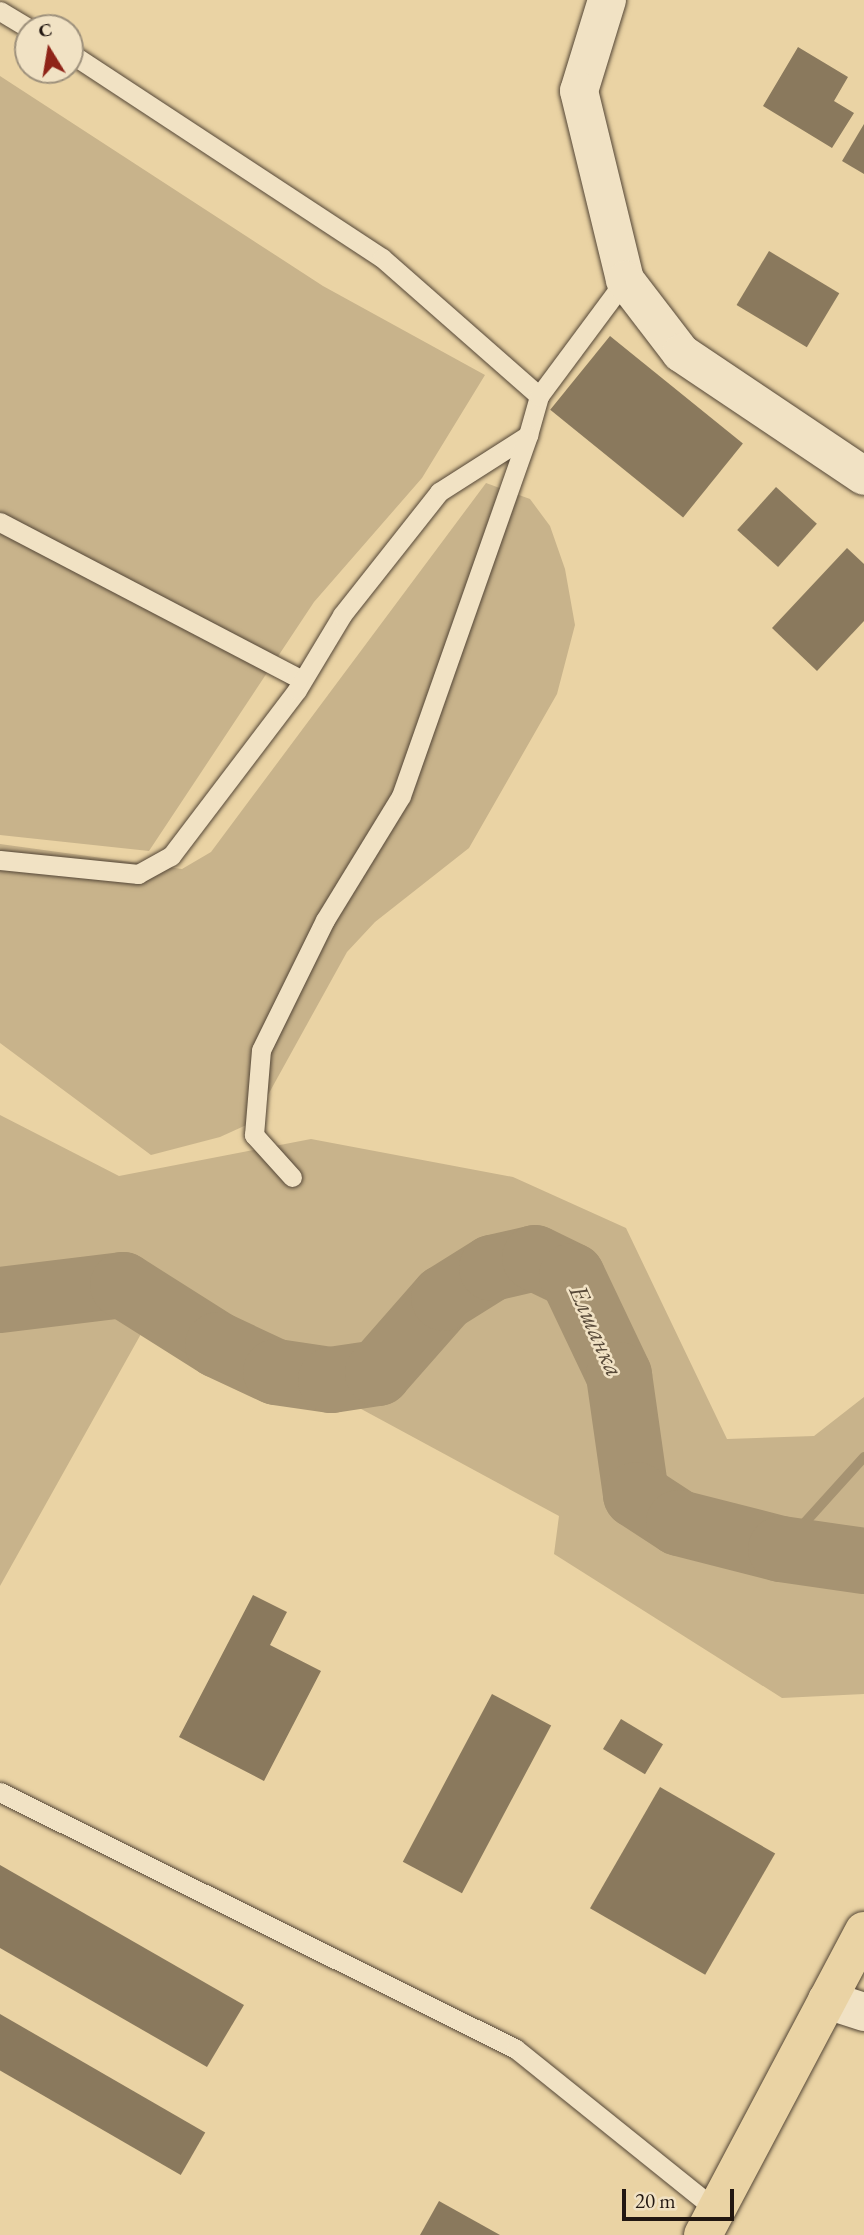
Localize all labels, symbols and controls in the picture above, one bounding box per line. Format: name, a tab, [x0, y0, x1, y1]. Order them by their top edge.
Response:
north arrow	[14, 14, 84, 84]
text: С	[36, 16, 54, 43]
water label: Елшанка	[562, 1280, 630, 1382]
scale bar	[626, 2176, 738, 2220]
text: 20 m	[635, 2187, 676, 2214]

